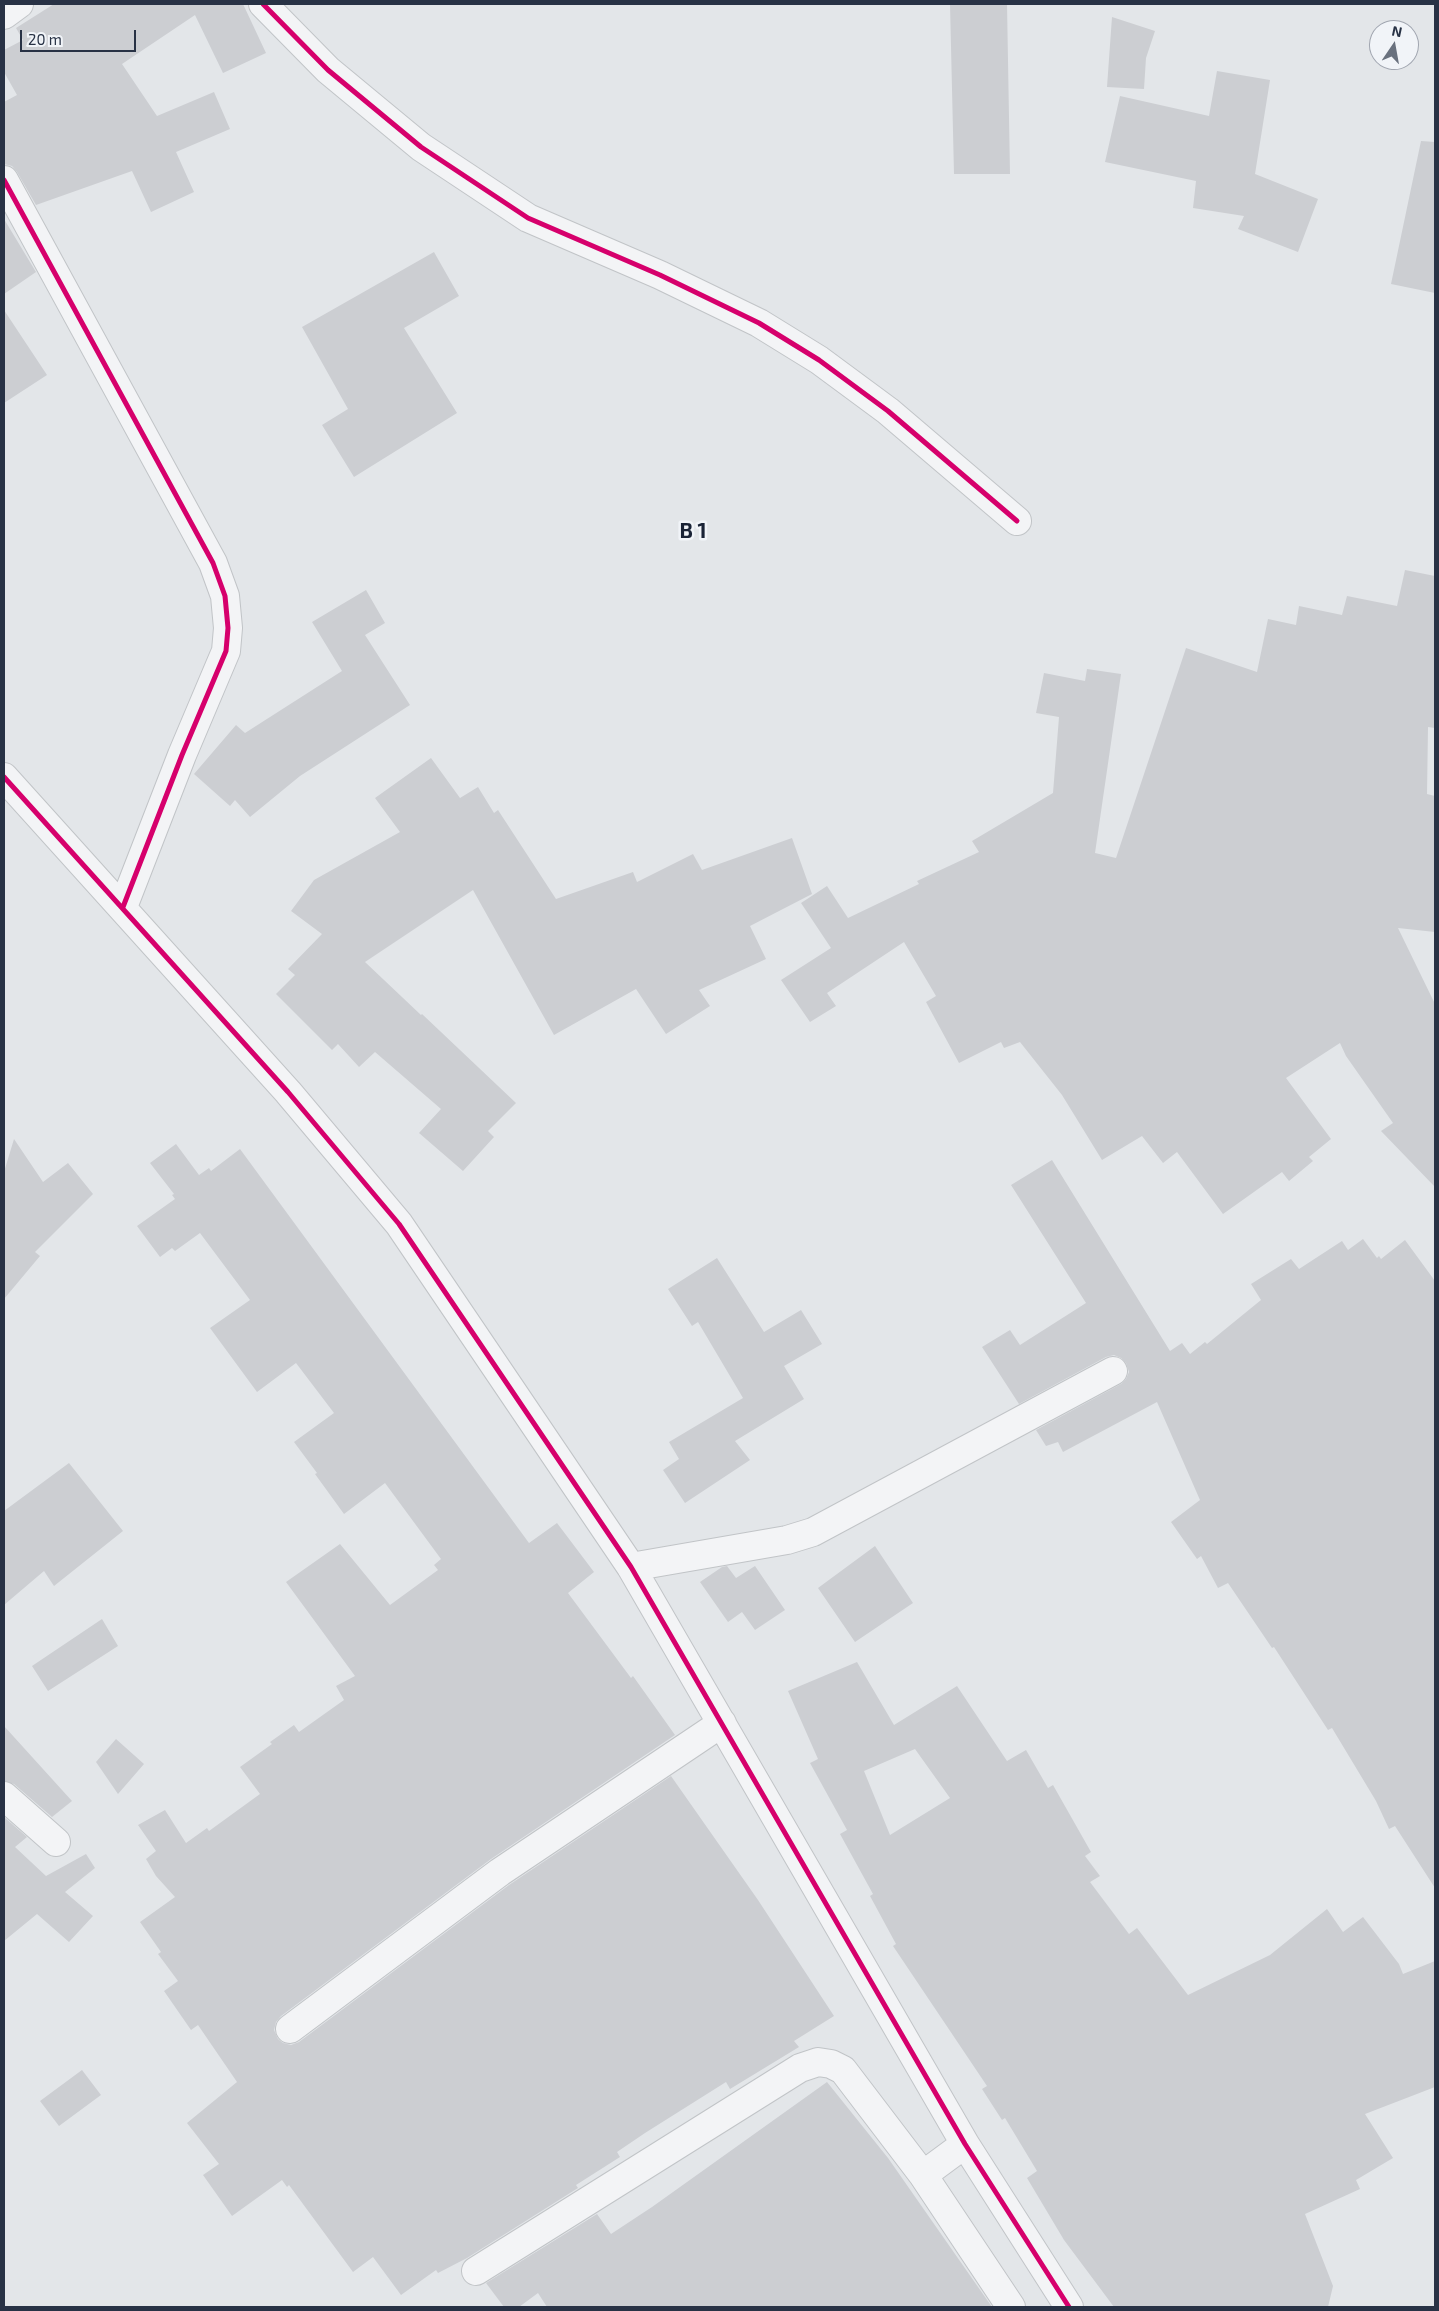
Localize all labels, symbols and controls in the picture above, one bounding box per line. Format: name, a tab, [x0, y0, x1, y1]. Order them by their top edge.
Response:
scale bar	[22, 20, 139, 52]
north arrow	[1369, 20, 1419, 70]
text: N	[1390, 21, 1404, 40]
text: 20 m	[28, 30, 62, 48]
district label: B 1	[679, 518, 707, 544]

